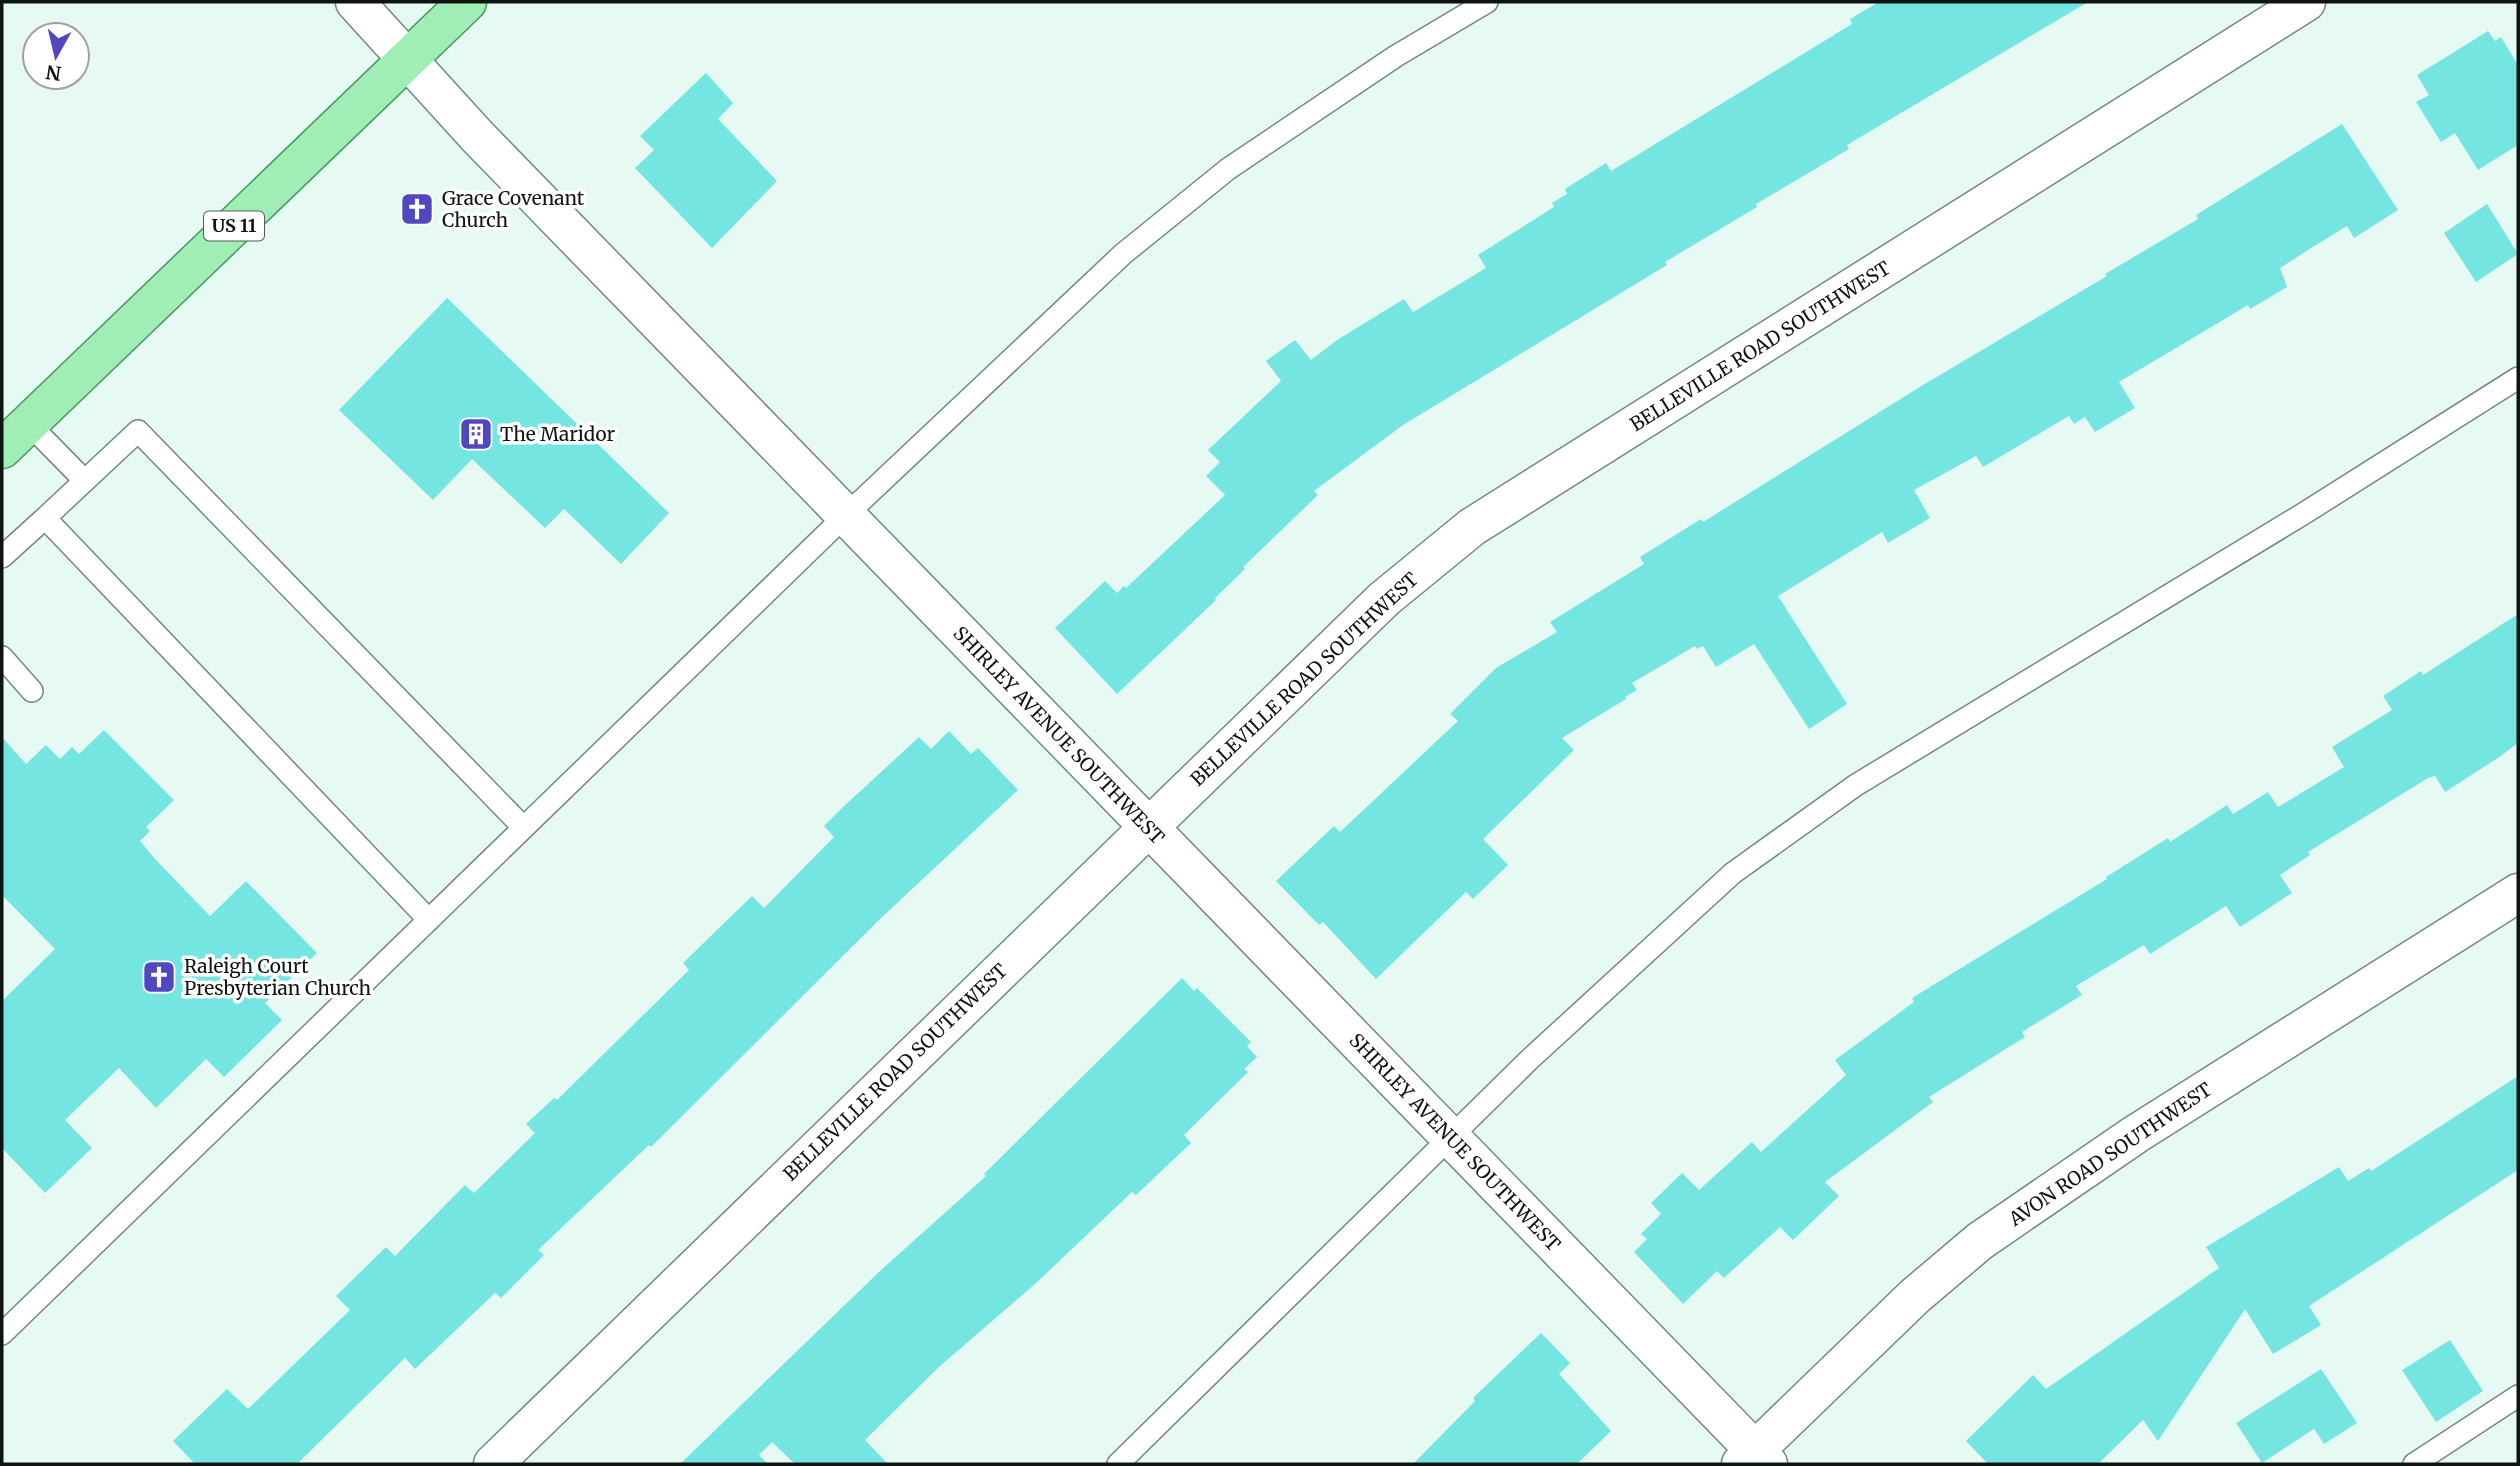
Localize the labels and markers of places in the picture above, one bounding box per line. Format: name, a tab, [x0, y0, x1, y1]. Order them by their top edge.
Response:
place label: Grace Covenant Church	[442, 186, 585, 232]
church icon: Grace Covenant Church	[398, 190, 436, 228]
building icon: The Maridor	[457, 415, 495, 453]
place label: The Maridor	[500, 422, 615, 446]
place label: Raleigh Court Presbyterian Church	[184, 954, 371, 1000]
church icon: Raleigh Court Presbyterian Church	[140, 958, 178, 996]

